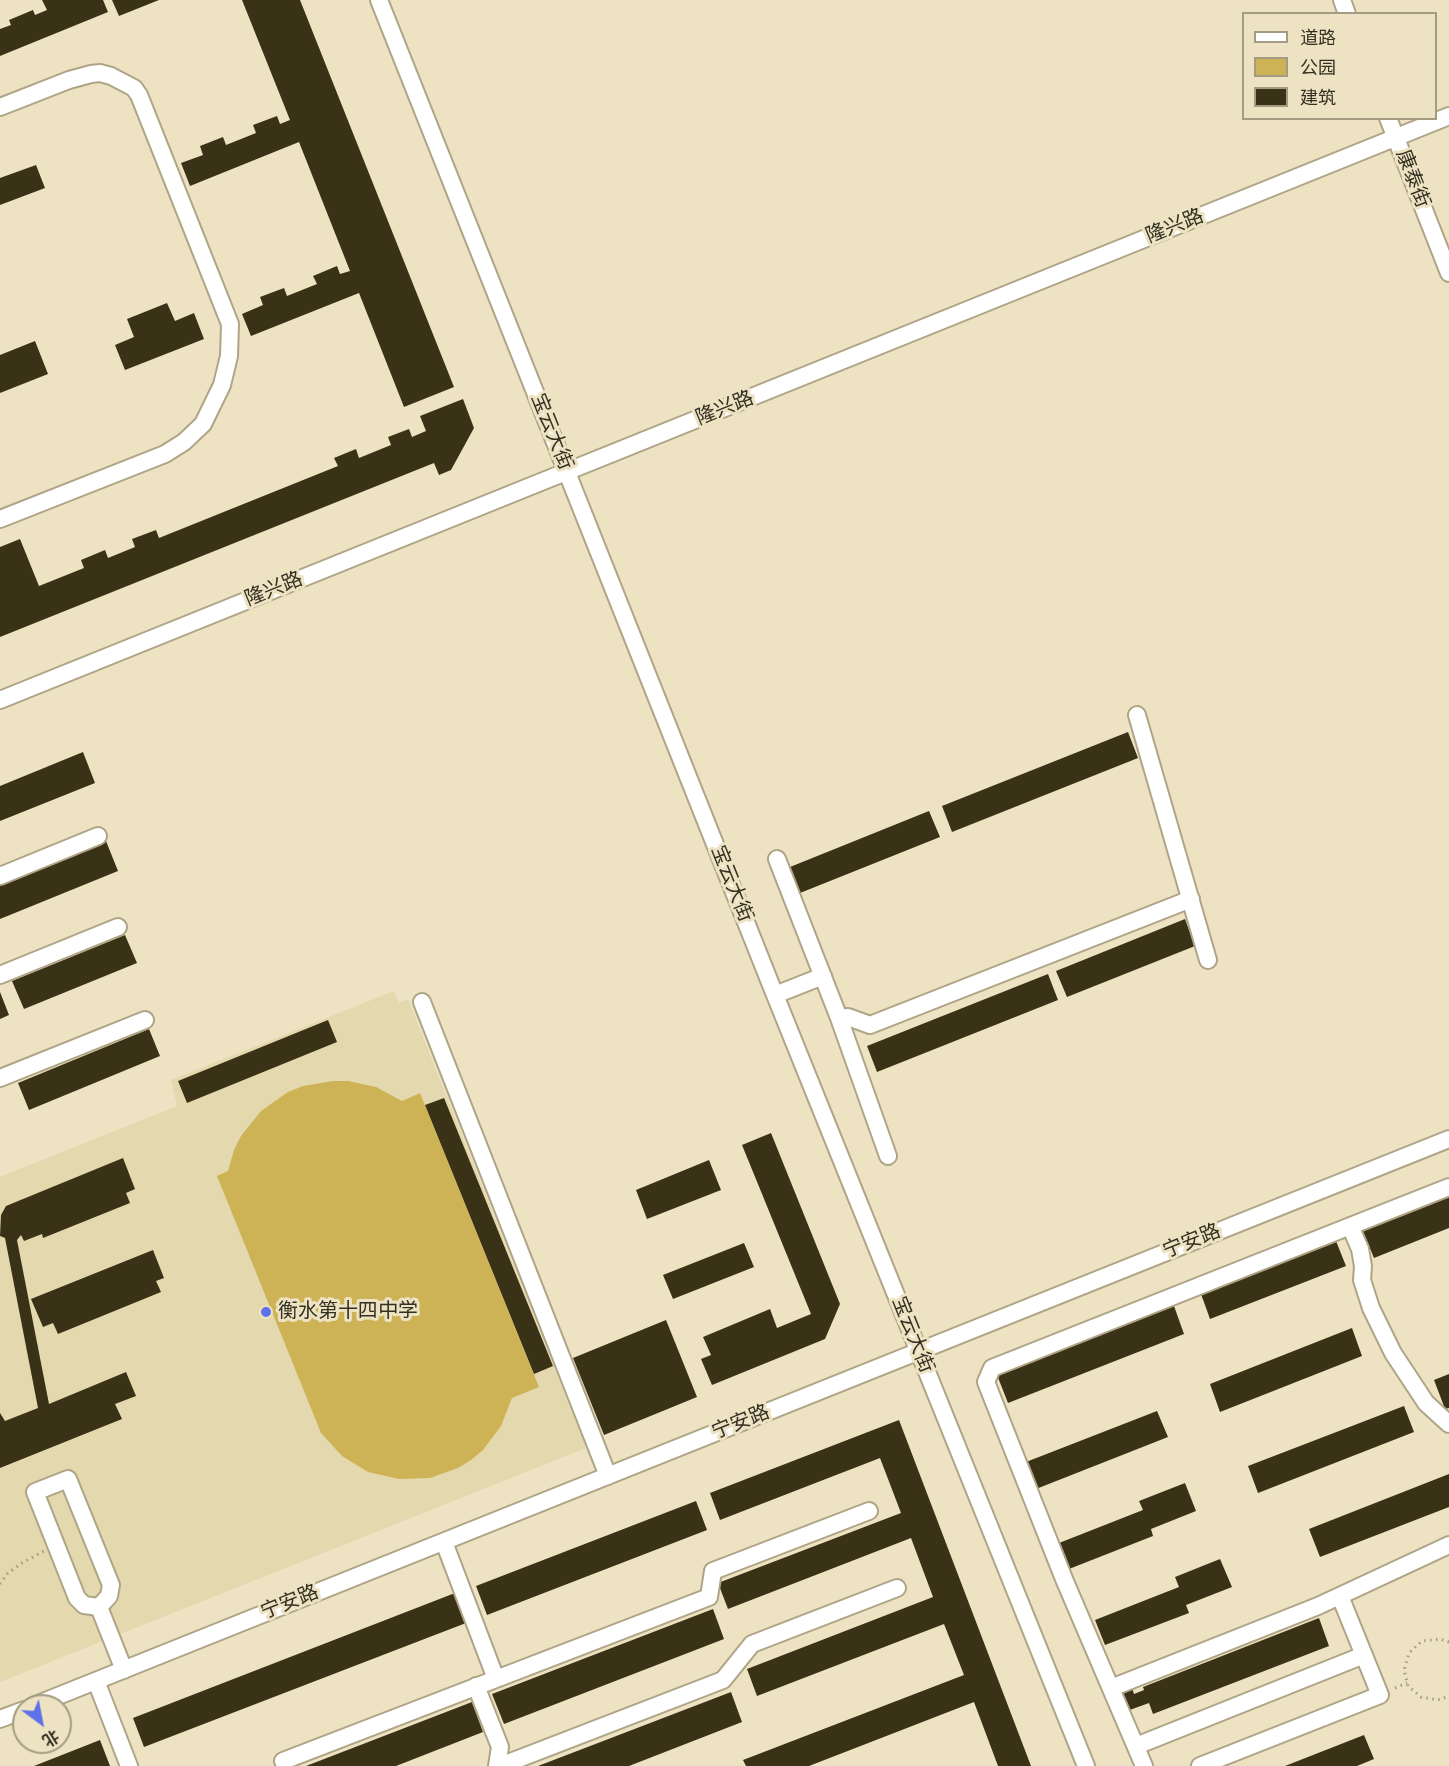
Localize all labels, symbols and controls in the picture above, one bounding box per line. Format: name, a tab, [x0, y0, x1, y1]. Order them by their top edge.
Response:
legend	[1242, 12, 1437, 120]
text: 道路	[1300, 25, 1336, 50]
text: 公园	[1300, 55, 1336, 80]
text: 建筑	[1300, 85, 1336, 110]
street label: 康泰街	[1390, 147, 1434, 211]
street label: 隆兴路	[1143, 205, 1207, 249]
street label: 隆兴路	[693, 387, 757, 431]
street label: 宝云大街	[525, 390, 577, 474]
street label: 隆兴路	[242, 568, 306, 612]
street label: 宝云大街	[705, 842, 757, 926]
street label: 宁安路	[1160, 1220, 1224, 1264]
street label: 宝云大街	[886, 1293, 938, 1377]
place label: 衡水第十四中学	[278, 1300, 418, 1324]
marker: 衡水第十四中学	[259, 1305, 273, 1319]
street label: 宁安路	[709, 1401, 773, 1445]
street label: 宁安路	[258, 1581, 322, 1625]
north arrow	[12, 1694, 72, 1754]
text: 北	[38, 1724, 64, 1752]

